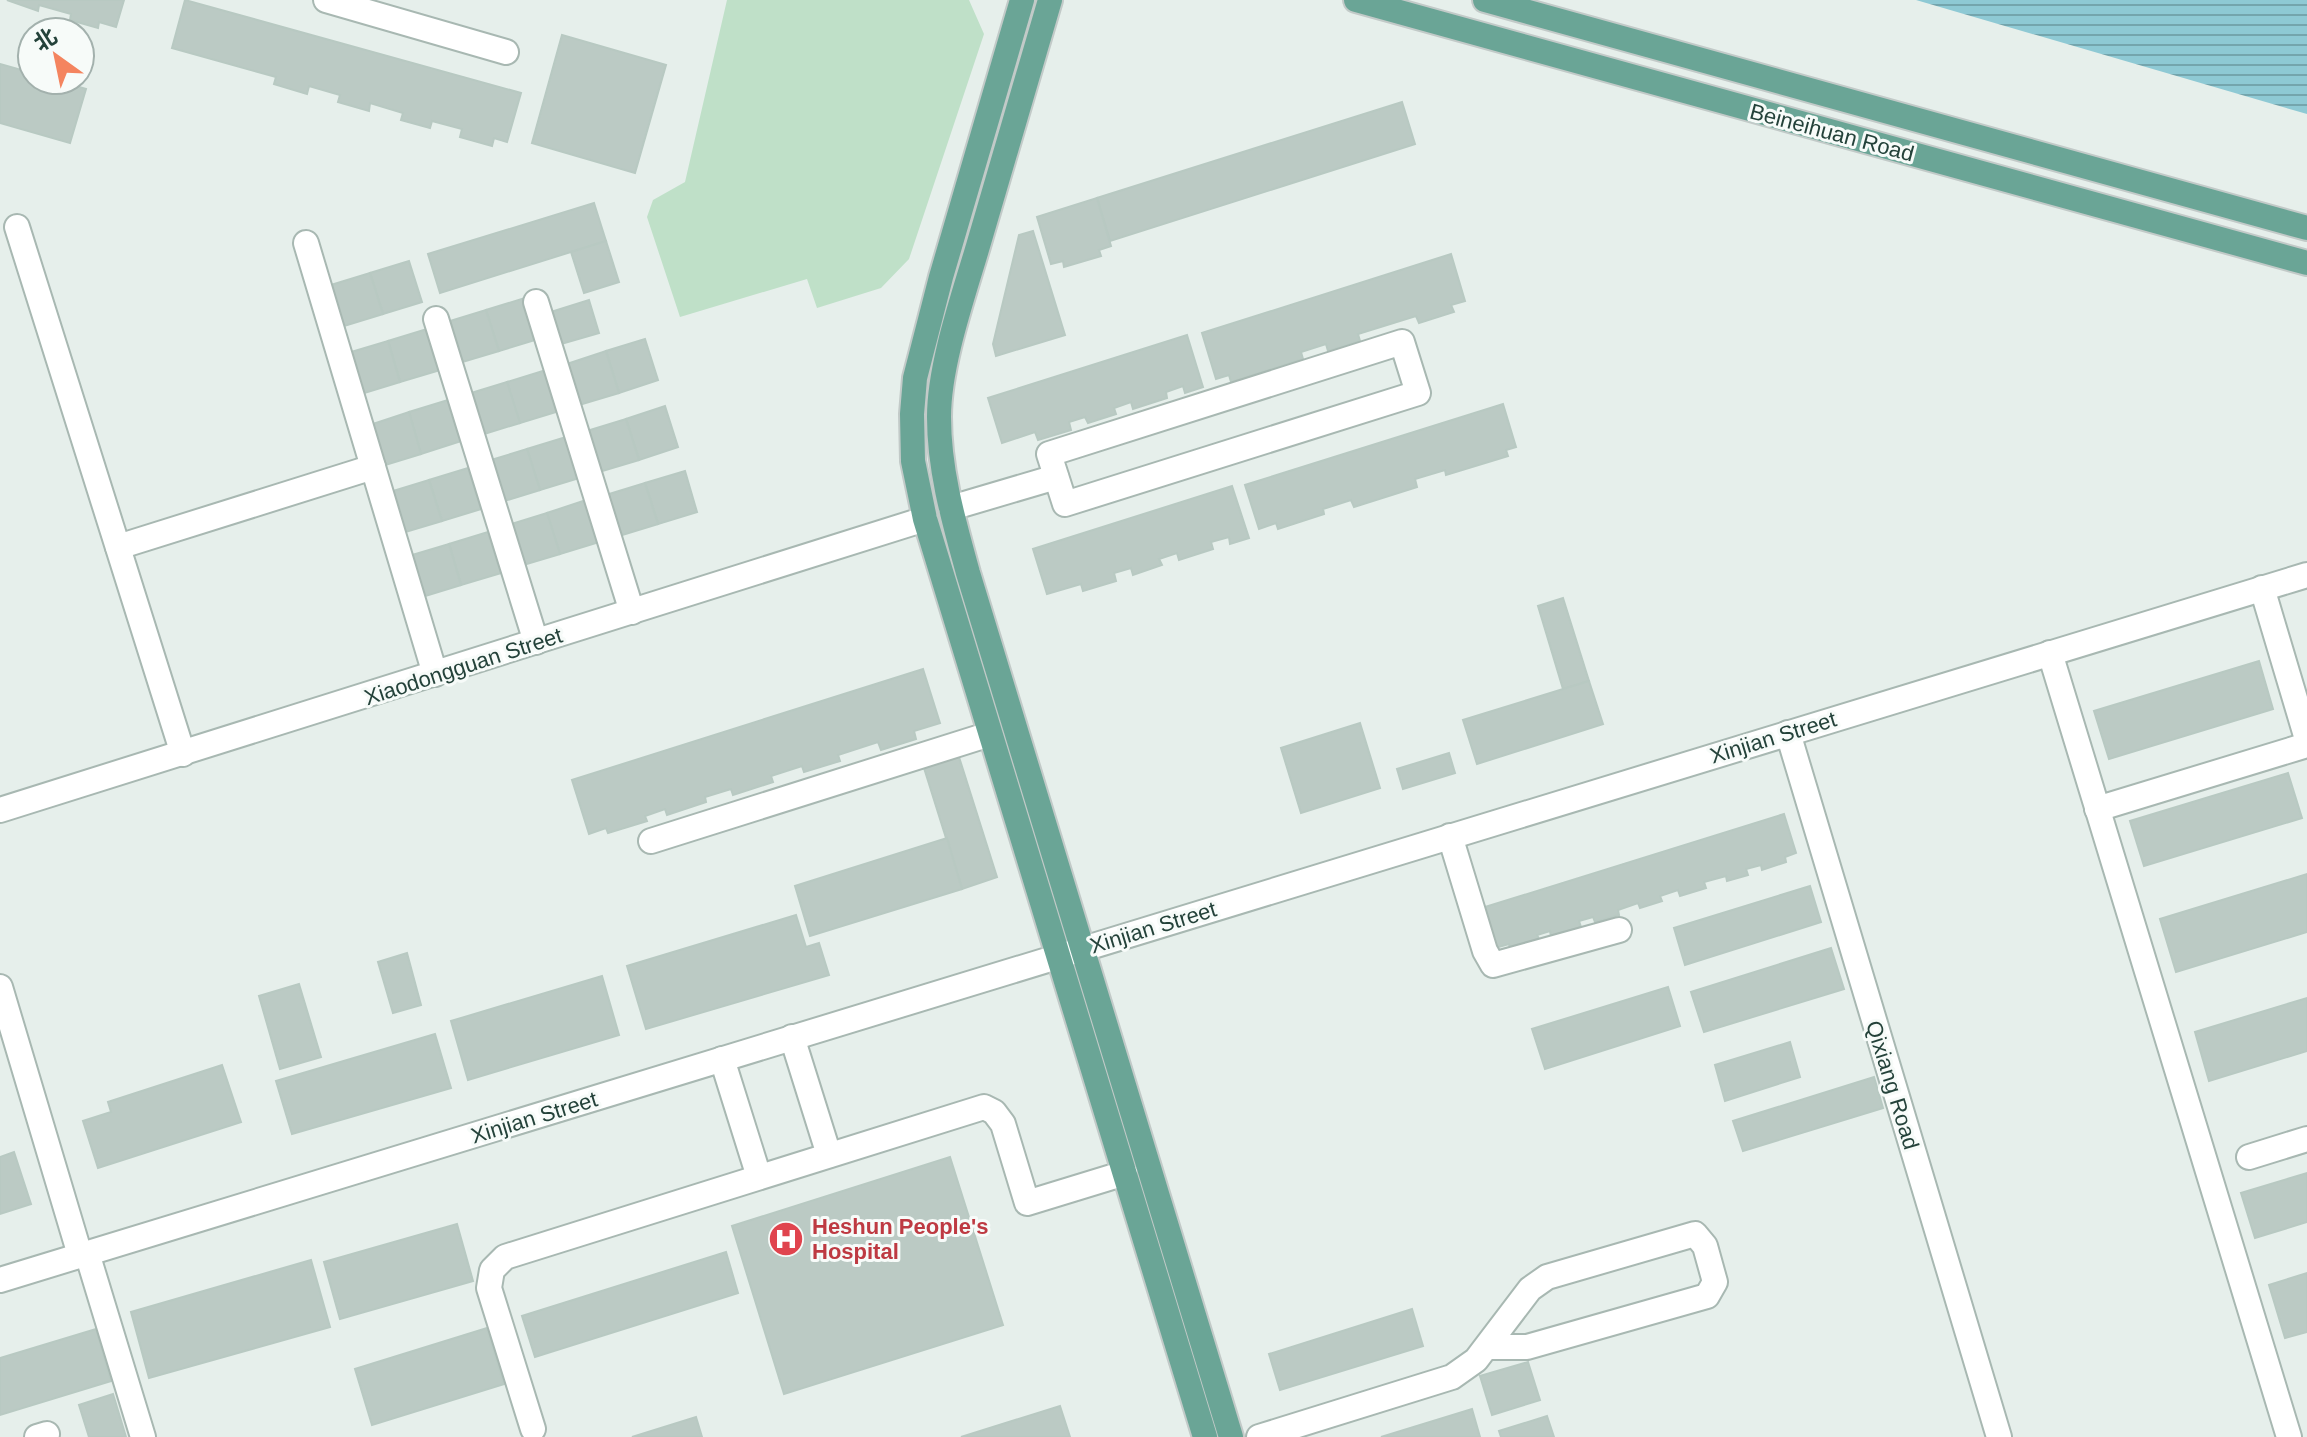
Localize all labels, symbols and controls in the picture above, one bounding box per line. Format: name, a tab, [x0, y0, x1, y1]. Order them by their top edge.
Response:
north arrow	[16, 16, 96, 96]
text: 北	[29, 23, 61, 56]
street label: Beineihuan Road	[1747, 99, 1917, 166]
street label: Xiaodongguan Street	[361, 623, 565, 710]
street label: Xinjian Street	[1707, 706, 1839, 769]
street label: Xinjian Street	[1087, 896, 1219, 959]
street label: Qixiang Road	[1861, 1018, 1924, 1153]
street label: Xinjian Street	[468, 1086, 600, 1149]
place label: Heshun People's Hospital	[812, 1214, 988, 1264]
hospital icon: Heshun People's Hospital	[767, 1220, 805, 1258]

